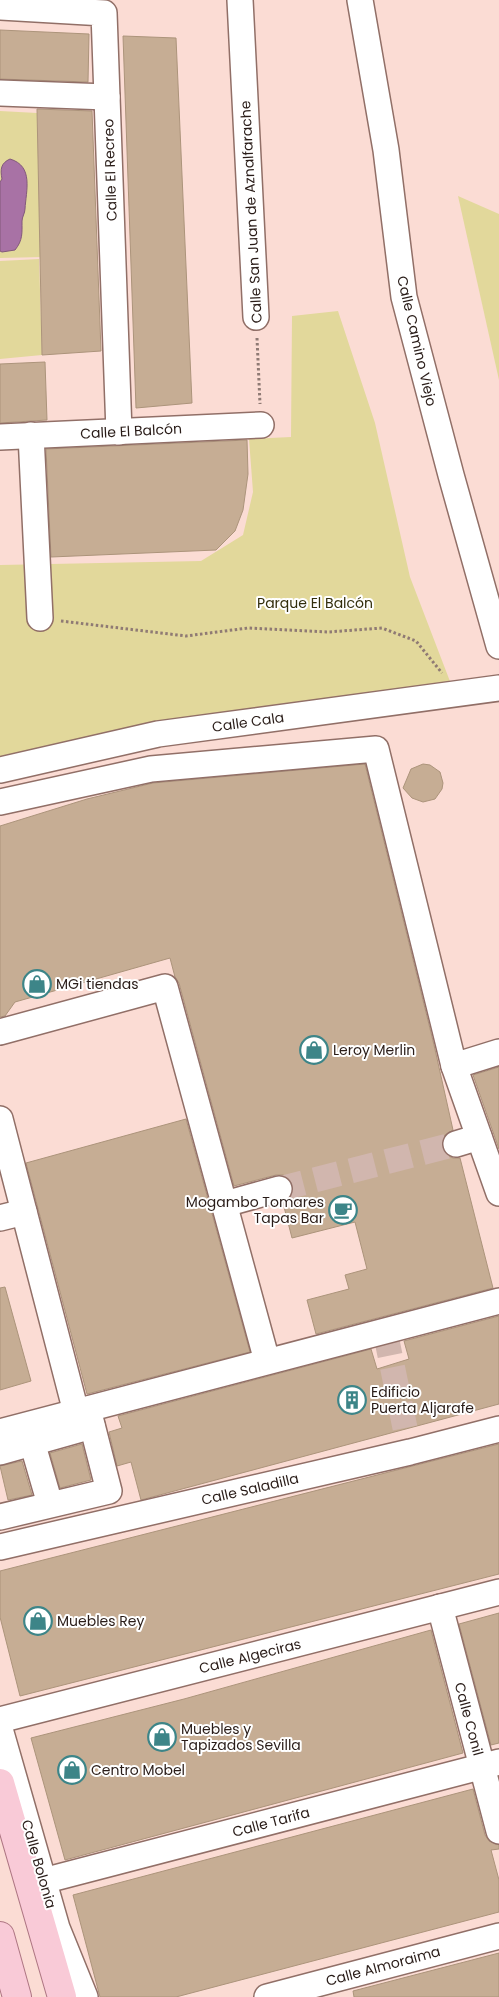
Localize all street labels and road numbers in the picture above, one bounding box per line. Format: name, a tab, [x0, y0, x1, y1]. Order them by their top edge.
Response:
street label: Calle San Juan de Aznalfarache	[235, 100, 267, 324]
street label: Calle El Recreo	[98, 118, 122, 222]
street label: Calle Camino Viejo	[392, 274, 442, 408]
street label: Calle El Balcón	[80, 418, 182, 444]
street label: Calle Cala	[211, 707, 285, 737]
street label: Calle Saladilla	[199, 1468, 301, 1510]
street label: Calle Algeciras	[197, 1634, 303, 1678]
street label: Calle Conil	[450, 1680, 488, 1758]
street label: Calle Tarifa	[230, 1802, 312, 1842]
street label: Calle Bolonia	[17, 1817, 61, 1911]
street label: Calle Almoraima	[323, 1941, 443, 1991]

